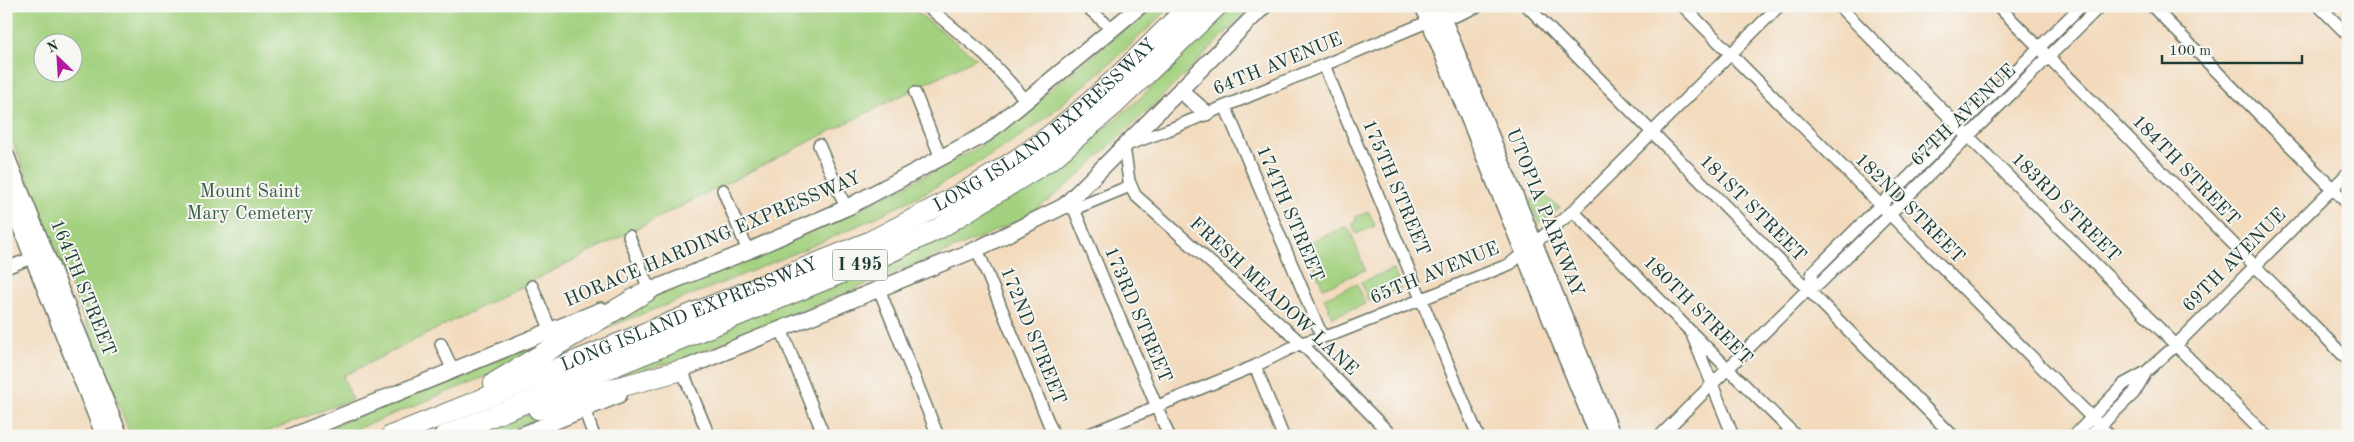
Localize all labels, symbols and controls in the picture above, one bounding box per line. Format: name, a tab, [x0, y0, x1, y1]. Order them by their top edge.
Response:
street label: 64TH AVENUE	[1211, 30, 1345, 100]
north arrow	[32, 32, 82, 82]
scale bar	[2162, 32, 2302, 64]
street label: LONG ISLAND EXPRESSWAY	[930, 35, 1160, 216]
text: N	[45, 38, 61, 56]
text: 100 m	[2169, 44, 2211, 59]
street label: 67TH AVENUE	[1908, 61, 2020, 171]
street label: 184TH STREET	[2128, 112, 2242, 230]
street label: 175TH STREET	[1358, 117, 1432, 259]
street label: UTOPIA PARKWAY	[1502, 126, 1587, 300]
street label: 174TH STREET	[1252, 143, 1326, 285]
street label: 182ND STREET	[1850, 150, 1968, 268]
street label: 183RD STREET	[2007, 150, 2123, 266]
street label: 181ST STREET	[1695, 152, 1809, 266]
street label: HORACE HARDING EXPRESSWAY	[562, 169, 864, 311]
park label: Mount Saint Mary Cemetery	[186, 183, 314, 224]
street label: 69TH AVENUE	[2180, 206, 2290, 316]
street label: FRESH MEADOW LANE	[1185, 214, 1361, 380]
street label: 164TH STREET	[46, 217, 118, 359]
street label: 65TH AVENUE	[1368, 239, 1502, 309]
street label: 173RD STREET	[1100, 244, 1174, 386]
road number: I 495	[832, 250, 888, 280]
street label: 180TH STREET	[1639, 253, 1755, 369]
street label: LONG ISLAND EXPRESSWAY	[558, 254, 821, 375]
street label: 172ND STREET	[996, 264, 1068, 408]

